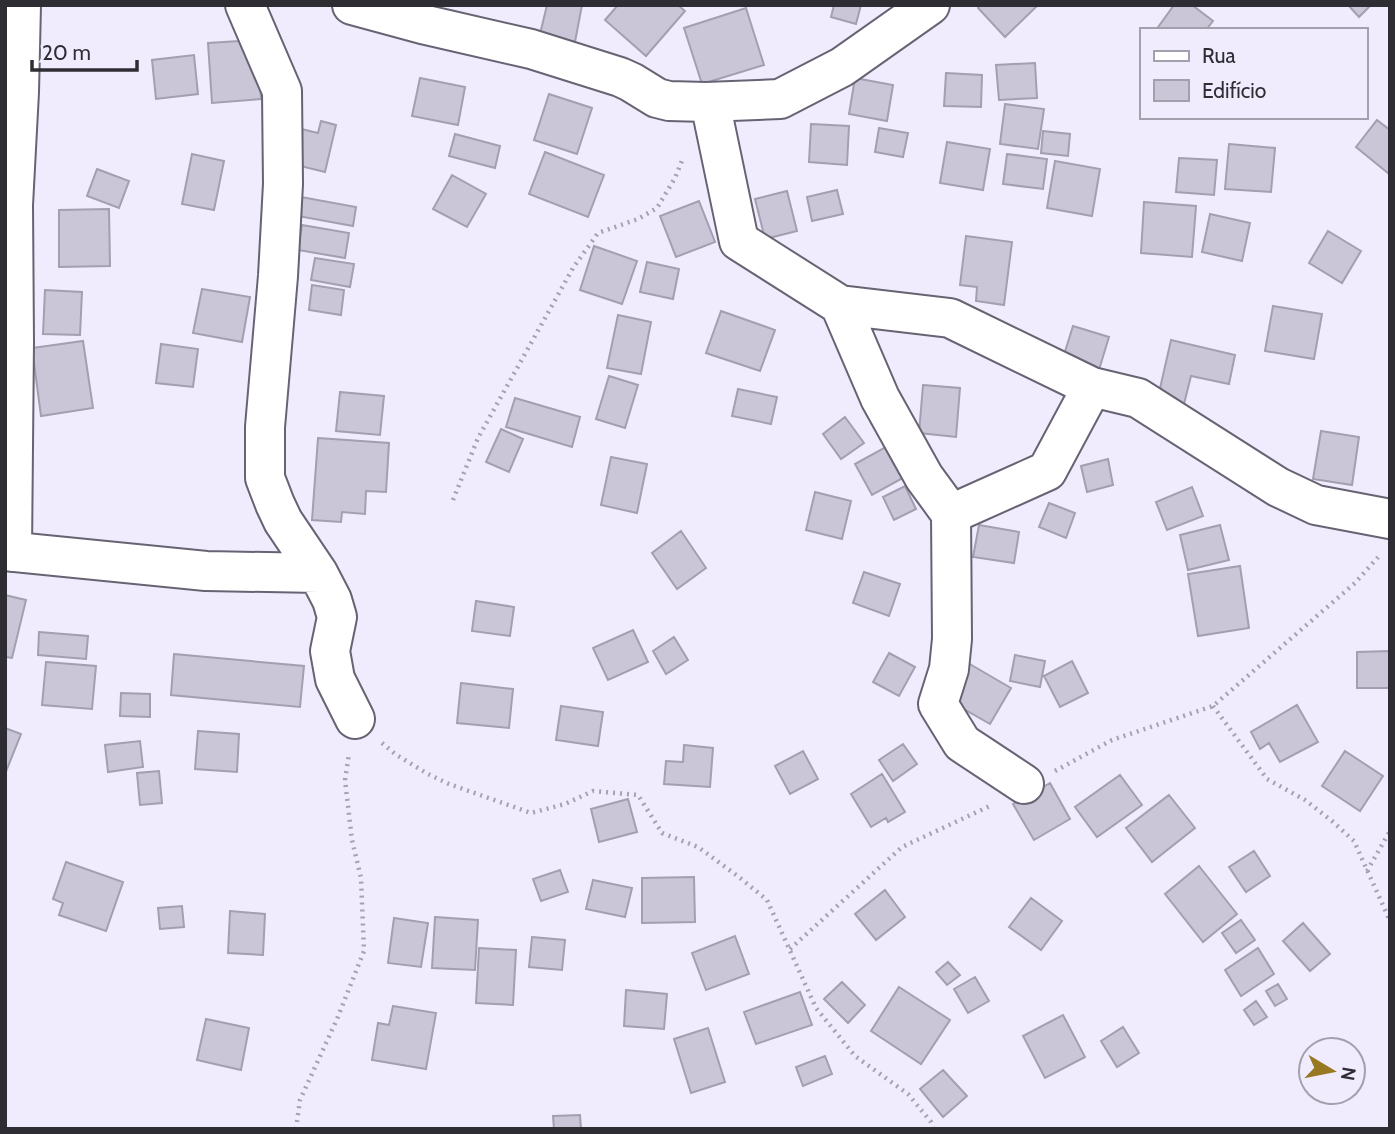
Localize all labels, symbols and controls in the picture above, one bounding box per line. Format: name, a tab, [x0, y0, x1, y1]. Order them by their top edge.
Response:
scale bar	[32, 28, 136, 72]
legend	[1140, 28, 1367, 119]
text: 20 m	[42, 40, 91, 65]
text: Rua	[1202, 43, 1236, 68]
text: Edifício	[1202, 78, 1266, 103]
north arrow	[1297, 1036, 1367, 1106]
text: N	[1336, 1065, 1361, 1082]

